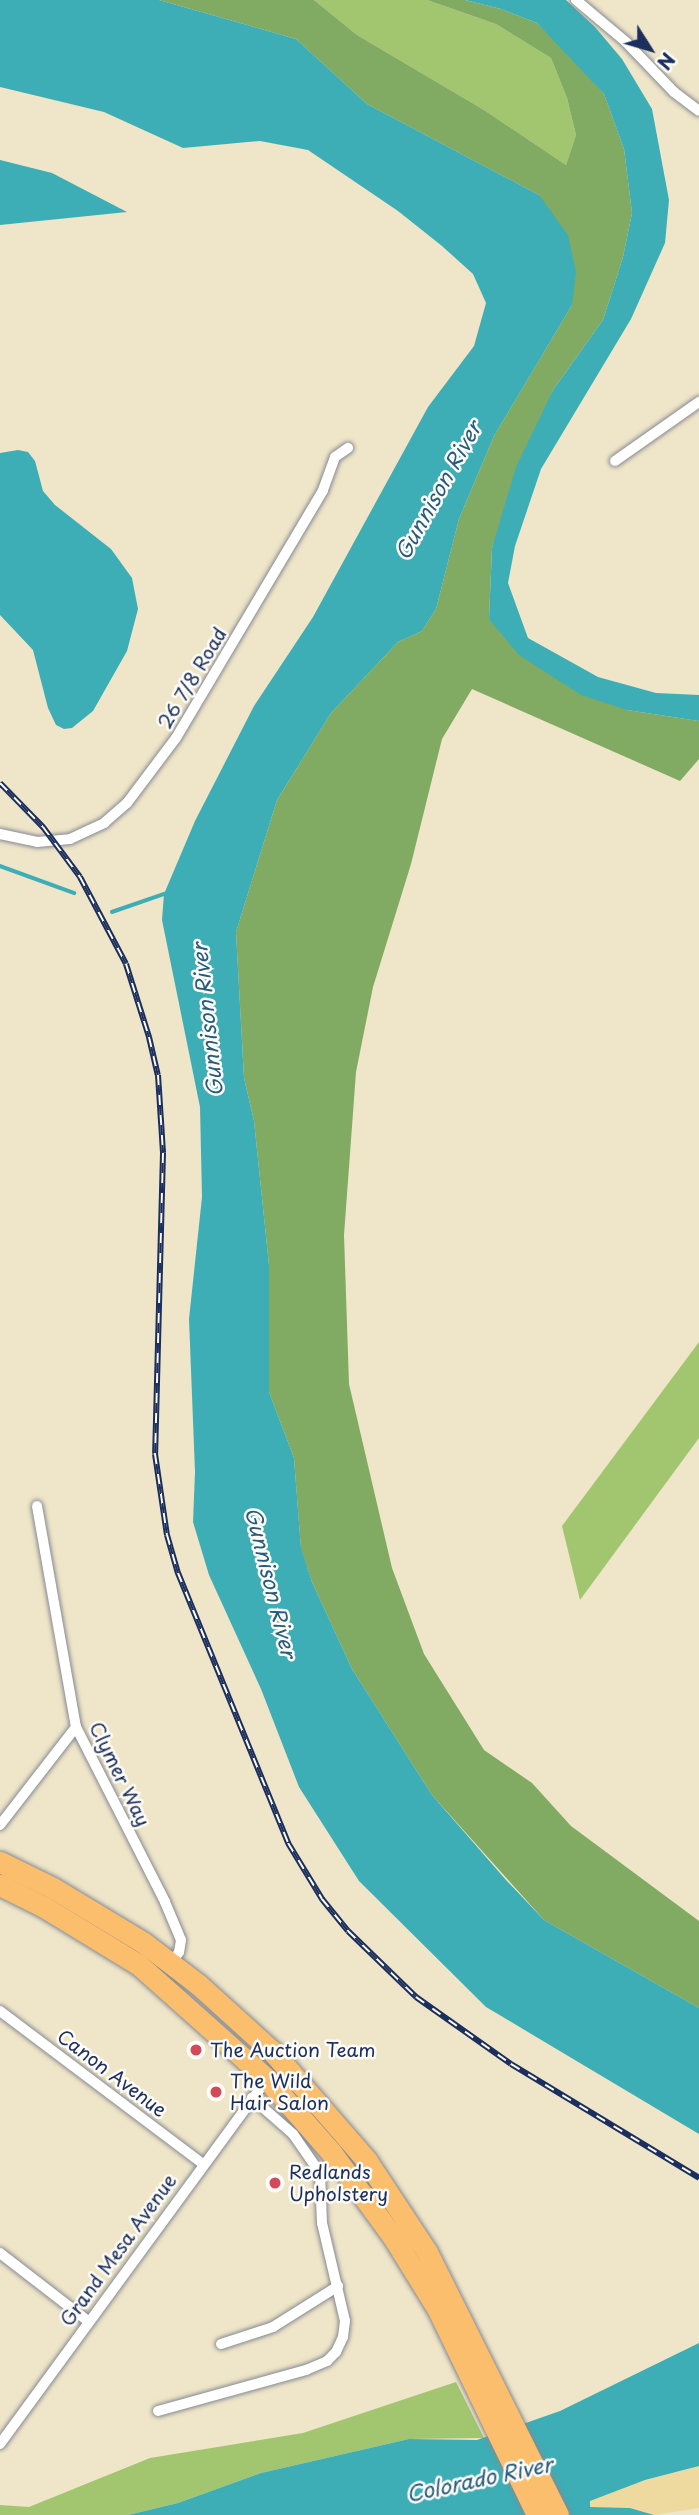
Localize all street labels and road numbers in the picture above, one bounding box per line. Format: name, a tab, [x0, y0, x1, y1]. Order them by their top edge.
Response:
street label: 26 7/8 Road	[153, 623, 231, 733]
street label: Clymer Way	[85, 1718, 155, 1830]
street label: Canon Avenue	[53, 2025, 171, 2121]
street label: Grand Mesa Avenue	[55, 2169, 181, 2331]

